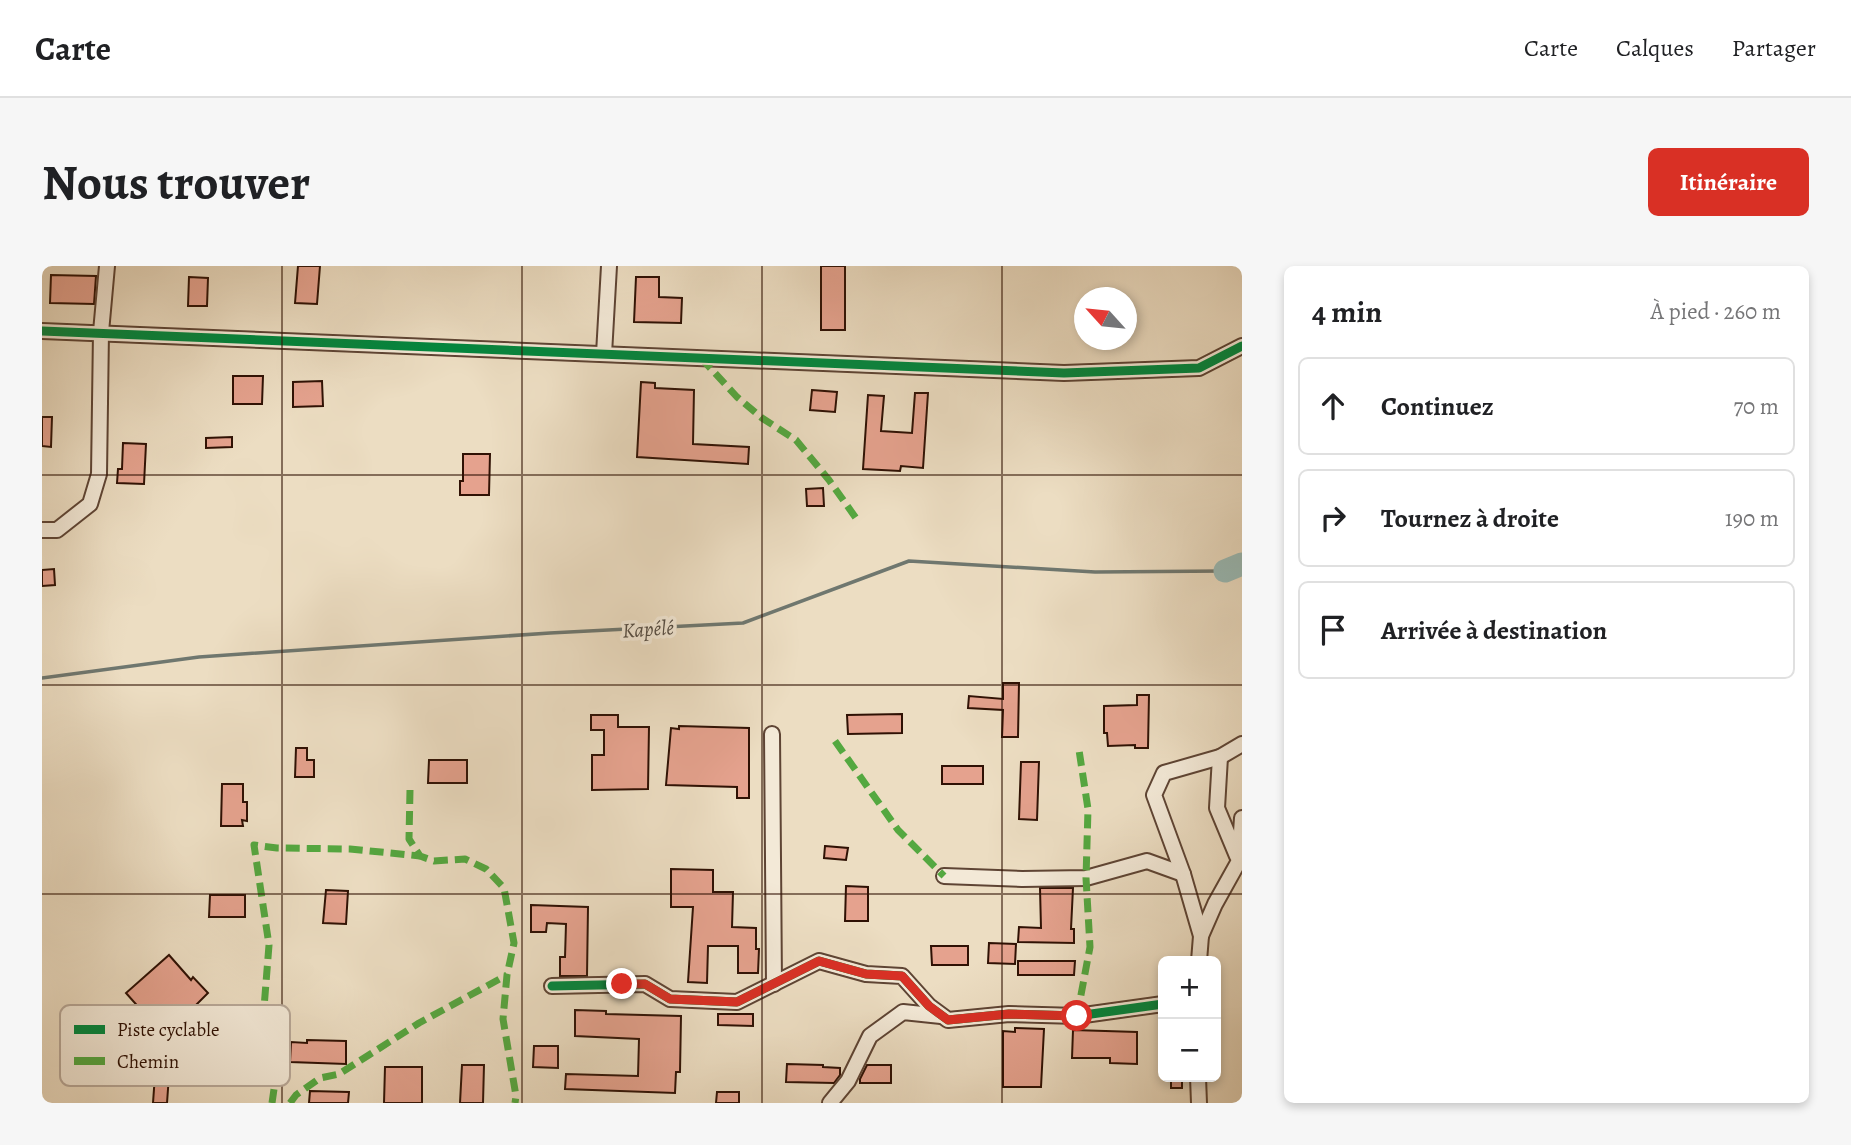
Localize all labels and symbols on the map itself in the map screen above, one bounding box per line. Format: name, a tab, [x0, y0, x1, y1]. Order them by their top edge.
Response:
north arrow	[1074, 287, 1137, 350]
water label: Kapélé	[621, 613, 675, 645]
route end	[606, 968, 637, 999]
route start	[1061, 1000, 1092, 1031]
legend	[60, 1005, 290, 1086]
text: Piste cyclable	[117, 1017, 219, 1043]
text: Chemin	[117, 1049, 179, 1075]

